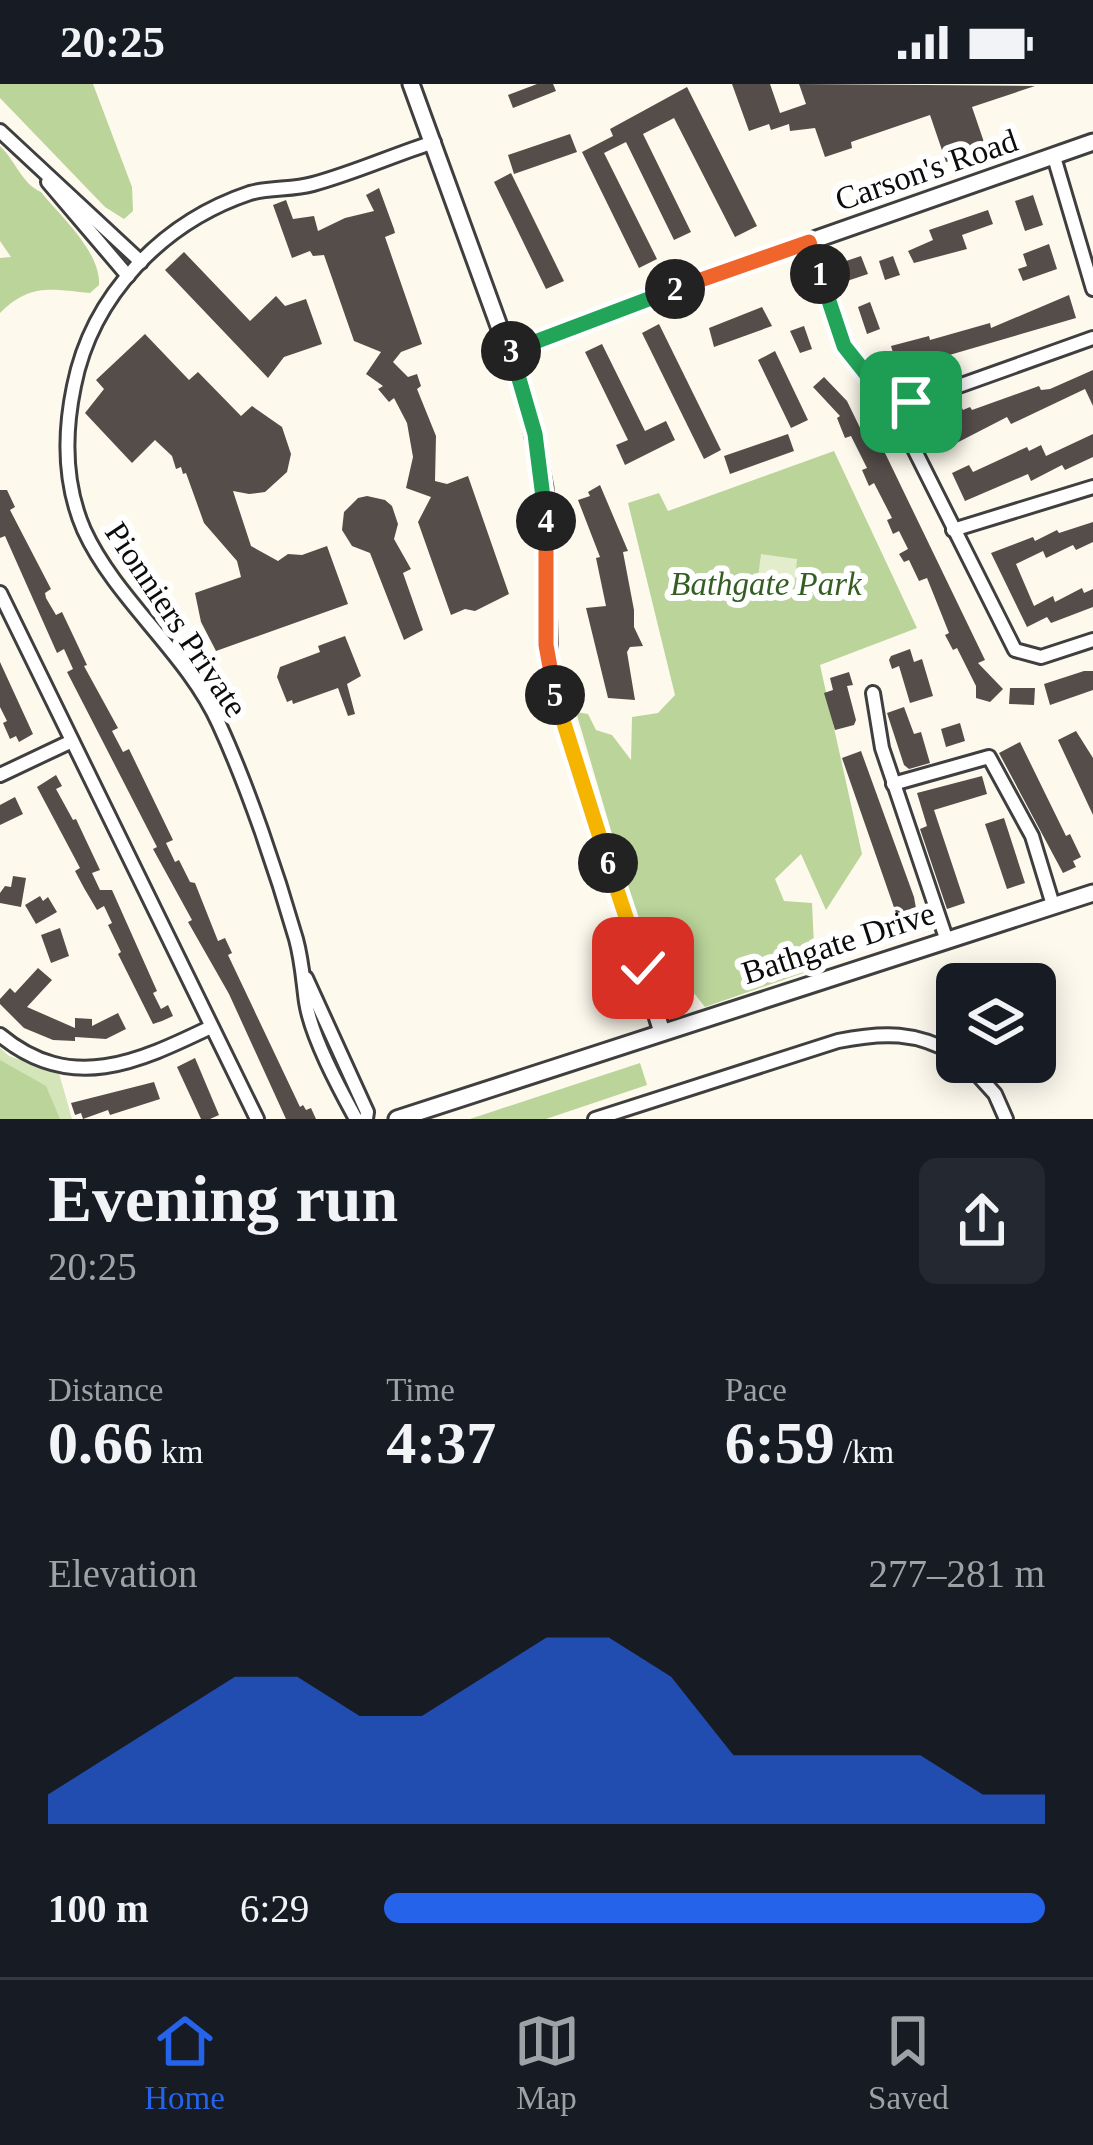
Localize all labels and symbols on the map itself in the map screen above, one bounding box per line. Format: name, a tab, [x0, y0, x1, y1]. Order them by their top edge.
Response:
street label: Carson's Road	[831, 122, 1023, 218]
pin: 1	[790, 244, 850, 304]
pin: 2	[645, 259, 705, 319]
pin: 3	[481, 321, 541, 381]
pin	[860, 351, 962, 453]
pin: 4	[516, 491, 576, 551]
street label: Pionniers Private	[98, 516, 254, 723]
park label: Bathgate Park	[670, 566, 863, 602]
pin: 5	[525, 665, 585, 725]
pin: 6	[578, 833, 638, 893]
street label: Bathgate Drive	[737, 895, 939, 991]
pin	[592, 917, 694, 1019]

